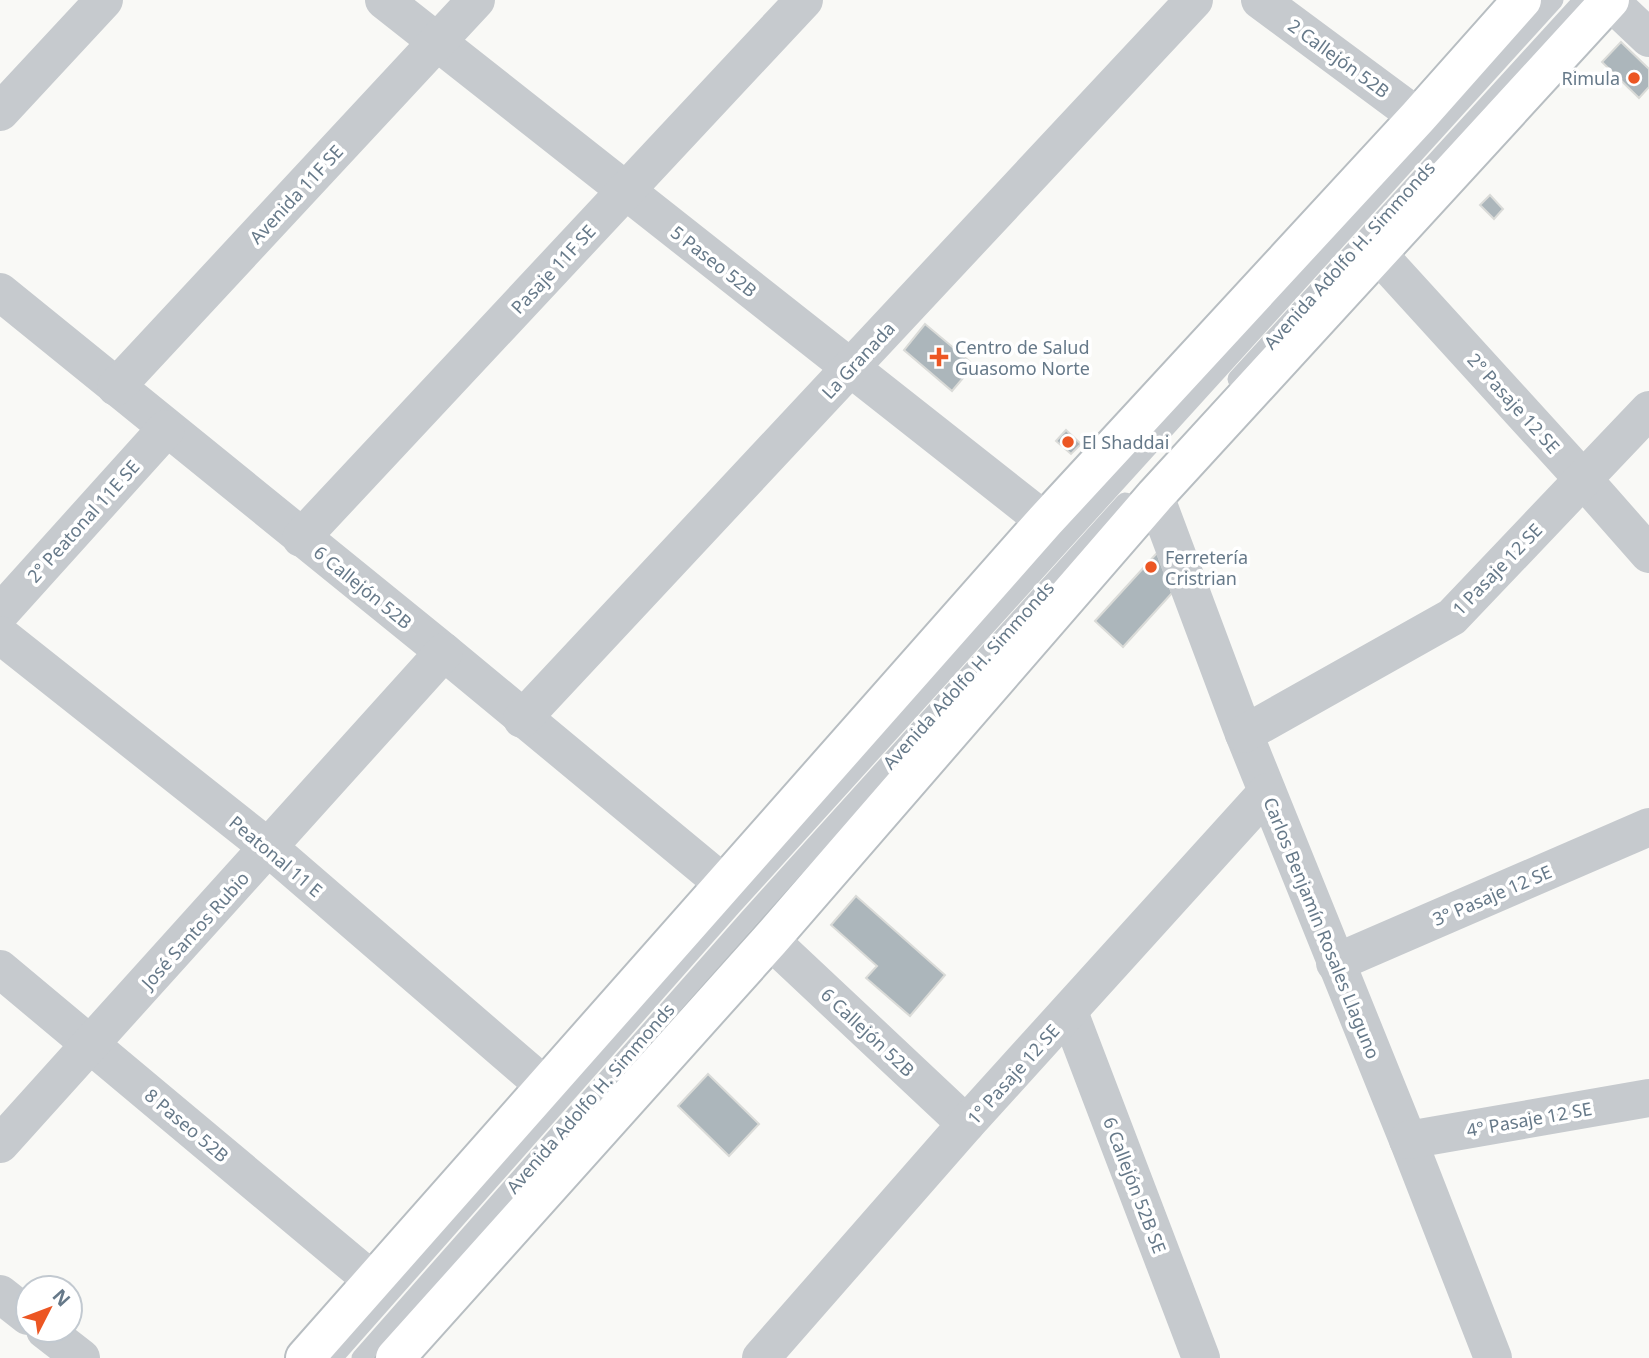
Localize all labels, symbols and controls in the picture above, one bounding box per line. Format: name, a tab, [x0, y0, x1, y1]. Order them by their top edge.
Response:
street label: 2 Callejón 52B	[1284, 13, 1394, 103]
place label: Rimula	[1561, 66, 1620, 90]
marker: Rimula	[1626, 70, 1642, 86]
street label: Avenida 11F SE	[244, 139, 348, 249]
street label: Avenida Adolfo H. Simmonds	[1258, 156, 1440, 354]
street label: Pasaje 11F SE	[505, 219, 601, 319]
street label: 5 Paseo 52B	[666, 220, 762, 302]
street label: La Granada	[816, 316, 900, 404]
place label: Centro de Salud Guasomo Norte	[955, 335, 1090, 380]
marker: Centro de Salud Guasomo Norte	[929, 347, 949, 367]
street label: 2° Pasaje 12 SE	[1463, 348, 1565, 458]
place label: El Shaddai	[1082, 430, 1169, 454]
marker: El Shaddai	[1060, 434, 1076, 450]
street label: 2° Peatonal 11E SE	[22, 455, 144, 587]
street label: 1 Pasaje 12 SE	[1447, 518, 1547, 620]
street label: 6 Callejón 52B	[309, 540, 417, 634]
place label: Ferretería Cristrian	[1165, 545, 1248, 590]
marker: Ferretería Cristrian	[1143, 559, 1159, 575]
street label: Avenida Adolfo H. Simmonds	[877, 576, 1059, 774]
street label: Carlos Benjamín Rosales Llaguno	[1258, 794, 1386, 1062]
street label: Peatonal 11 E	[224, 810, 328, 902]
street label: 3° Pasaje 12 SE	[1429, 859, 1555, 931]
street label: José Santos Rubio	[135, 866, 254, 995]
street label: 6 Callejón 52B	[816, 982, 920, 1082]
street label: Avenida Adolfo H. Simmonds	[501, 998, 679, 1198]
street label: 1° Pasaje 12 SE	[962, 1019, 1064, 1129]
street label: 8 Paseo 52B	[140, 1083, 234, 1167]
street label: 4° Pasaje 12 SE	[1464, 1096, 1594, 1142]
street label: 6 Callejón 52B SE	[1098, 1113, 1172, 1257]
north arrow	[14, 1274, 84, 1344]
text: N	[47, 1283, 76, 1312]

